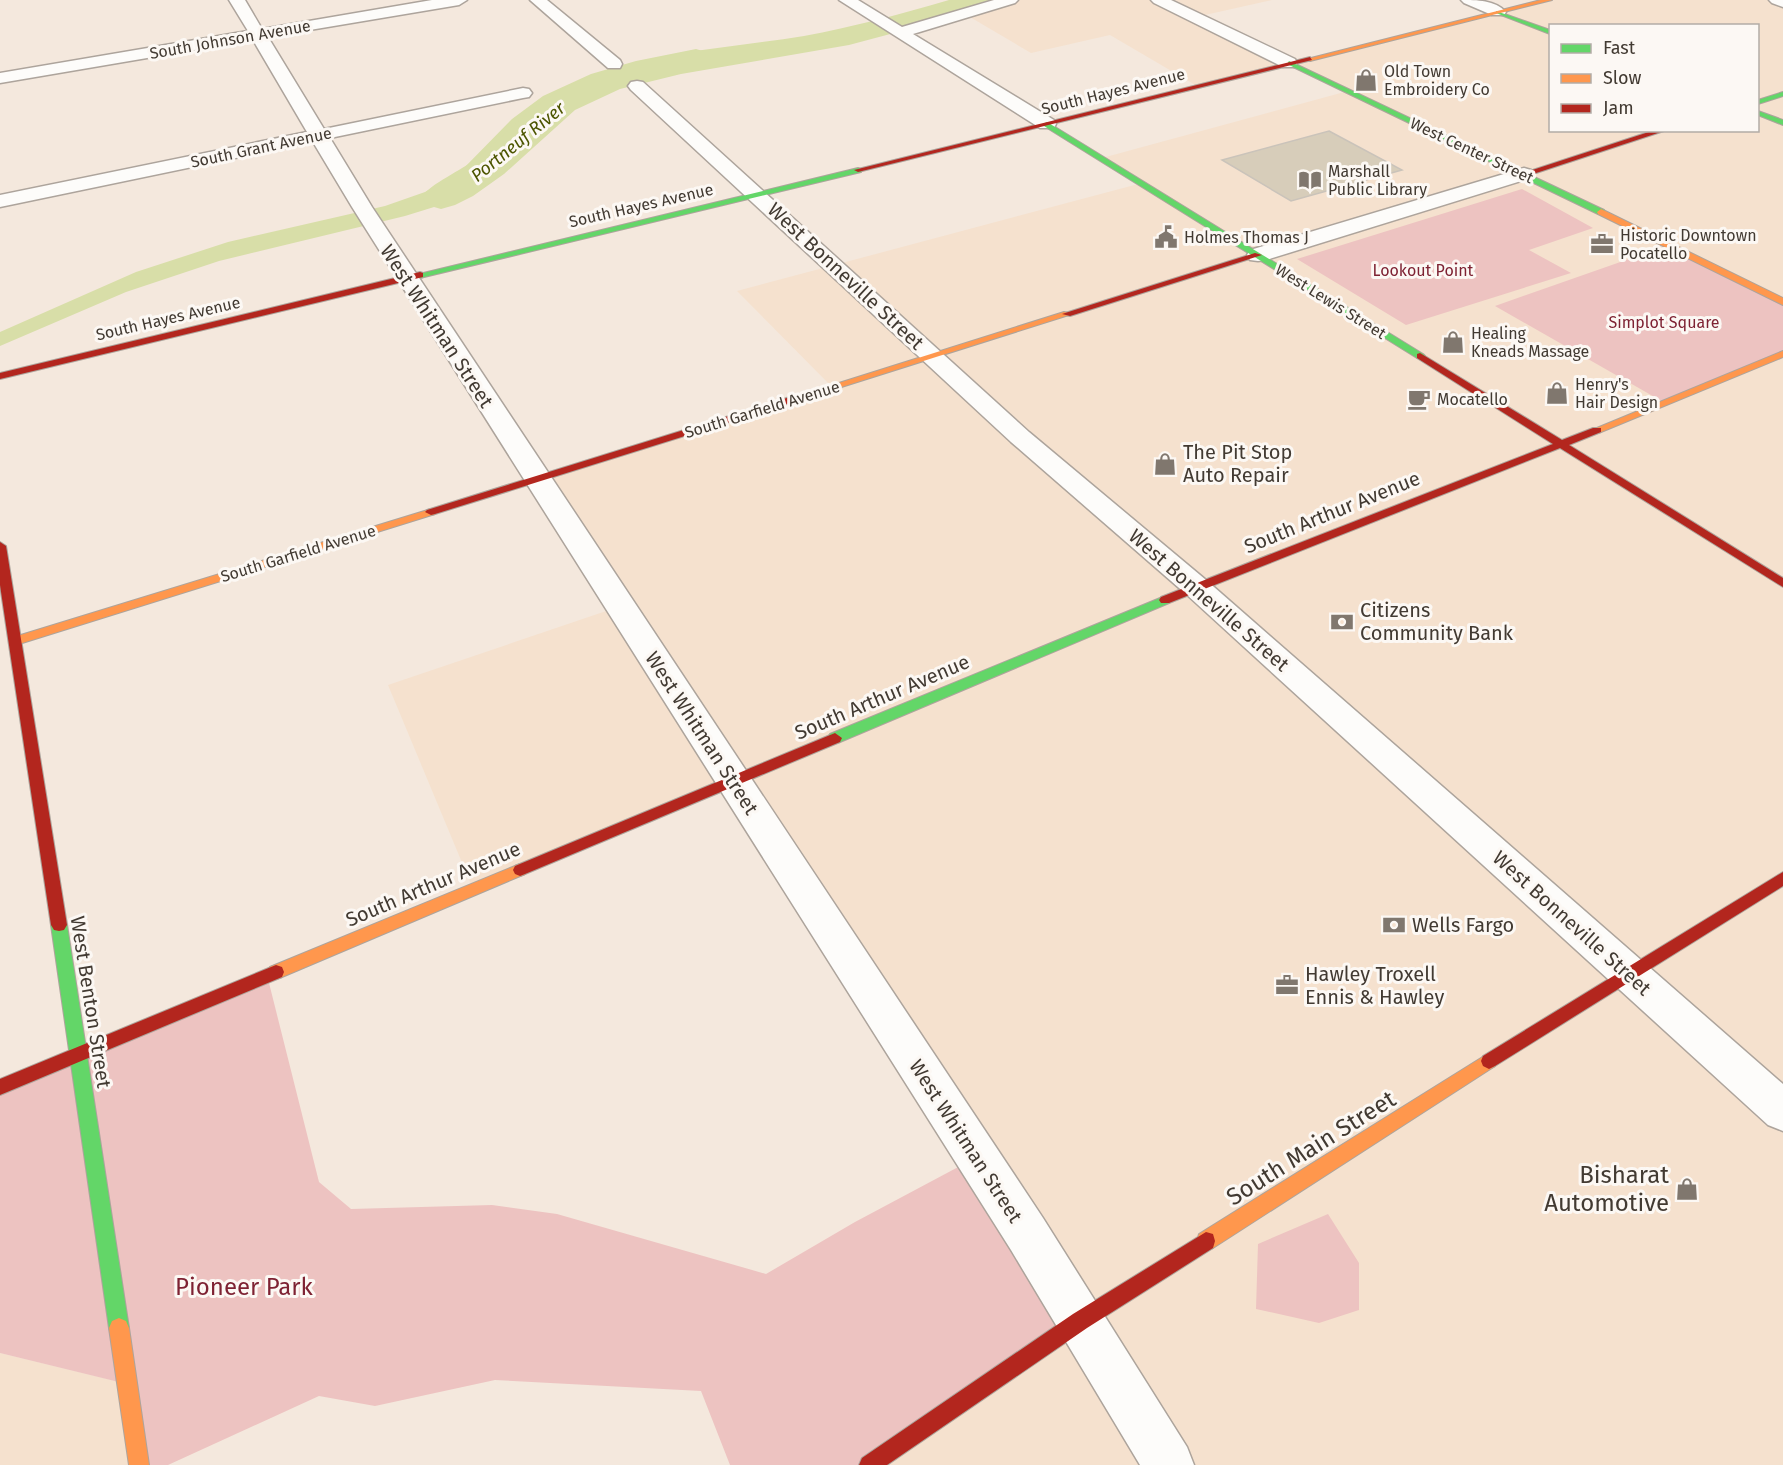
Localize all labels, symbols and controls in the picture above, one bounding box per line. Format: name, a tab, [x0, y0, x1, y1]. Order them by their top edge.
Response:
street label: South Johnson Avenue	[148, 16, 312, 63]
legend	[1549, 24, 1759, 132]
text: Fast	[1603, 37, 1636, 59]
place label: Old Town Embroidery Co	[1384, 62, 1490, 99]
street label: South Hayes Avenue	[1039, 64, 1187, 119]
shop icon: Old Town Embroidery Co	[1353, 67, 1379, 93]
text: Slow	[1603, 67, 1642, 89]
water label: Portneuf River	[466, 97, 570, 187]
text: Jam	[1603, 97, 1634, 119]
street label: West Center Street	[1407, 114, 1537, 187]
street label: South Grant Avenue	[189, 123, 333, 172]
place label: Marshall Public Library	[1328, 162, 1427, 199]
library icon: Marshall Public Library	[1297, 167, 1323, 193]
street label: South Hayes Avenue	[567, 180, 715, 231]
street label: West Bonneville Street	[763, 197, 930, 355]
public building icon: Holmes Thomas J	[1153, 224, 1179, 250]
place label: Historic Downtown Pocatello	[1620, 226, 1757, 263]
place label: Holmes Thomas J	[1184, 228, 1309, 247]
office icon: Historic Downtown Pocatello	[1589, 231, 1615, 257]
street label: West Whitman Street	[375, 240, 499, 413]
street label: West Lewis Street	[1272, 260, 1390, 343]
park label: Lookout Point	[1373, 261, 1474, 280]
street label: South Hayes Avenue	[94, 293, 242, 344]
park label: Simplot Square	[1608, 313, 1720, 332]
place label: Healing Kneads Massage	[1471, 324, 1589, 361]
shop icon: Healing Kneads Massage	[1440, 329, 1466, 355]
place label: Henry's Hair Design	[1575, 375, 1658, 412]
street label: South Garfield Avenue	[682, 377, 842, 442]
shop icon: Henry's Hair Design	[1544, 380, 1570, 406]
cafe icon: Mocatello	[1406, 386, 1432, 412]
place label: Mocatello	[1437, 390, 1508, 409]
place label: The Pit Stop Auto Repair	[1183, 440, 1292, 487]
shop icon: The Pit Stop Auto Repair	[1152, 451, 1178, 477]
street label: South Arthur Avenue	[1241, 466, 1423, 558]
street label: South Garfield Avenue	[218, 521, 378, 586]
street label: West Bonneville Street	[1124, 524, 1295, 677]
place label: Citizens Community Bank	[1360, 598, 1514, 645]
bank icon: Citizens Community Bank	[1329, 609, 1355, 635]
street label: West Whitman Street	[640, 647, 764, 820]
street label: South Arthur Avenue	[791, 649, 973, 745]
street label: South Arthur Avenue	[342, 836, 524, 932]
street label: West Bonneville Street	[1488, 846, 1657, 1001]
bank icon: Wells Fargo	[1381, 912, 1407, 938]
place label: Wells Fargo	[1412, 913, 1514, 937]
street label: West Benton Street	[66, 914, 117, 1090]
place label: Hawley Troxell Ennis & Hawley	[1305, 962, 1444, 1009]
office icon: Hawley Troxell Ennis & Hawley	[1274, 972, 1300, 998]
street label: West Whitman Street	[904, 1055, 1028, 1228]
street label: South Main Street	[1221, 1084, 1401, 1211]
place label: Bisharat Automotive	[1544, 1161, 1669, 1217]
shop icon: Bisharat Automotive	[1674, 1176, 1700, 1202]
park label: Pioneer Park	[175, 1273, 314, 1301]

